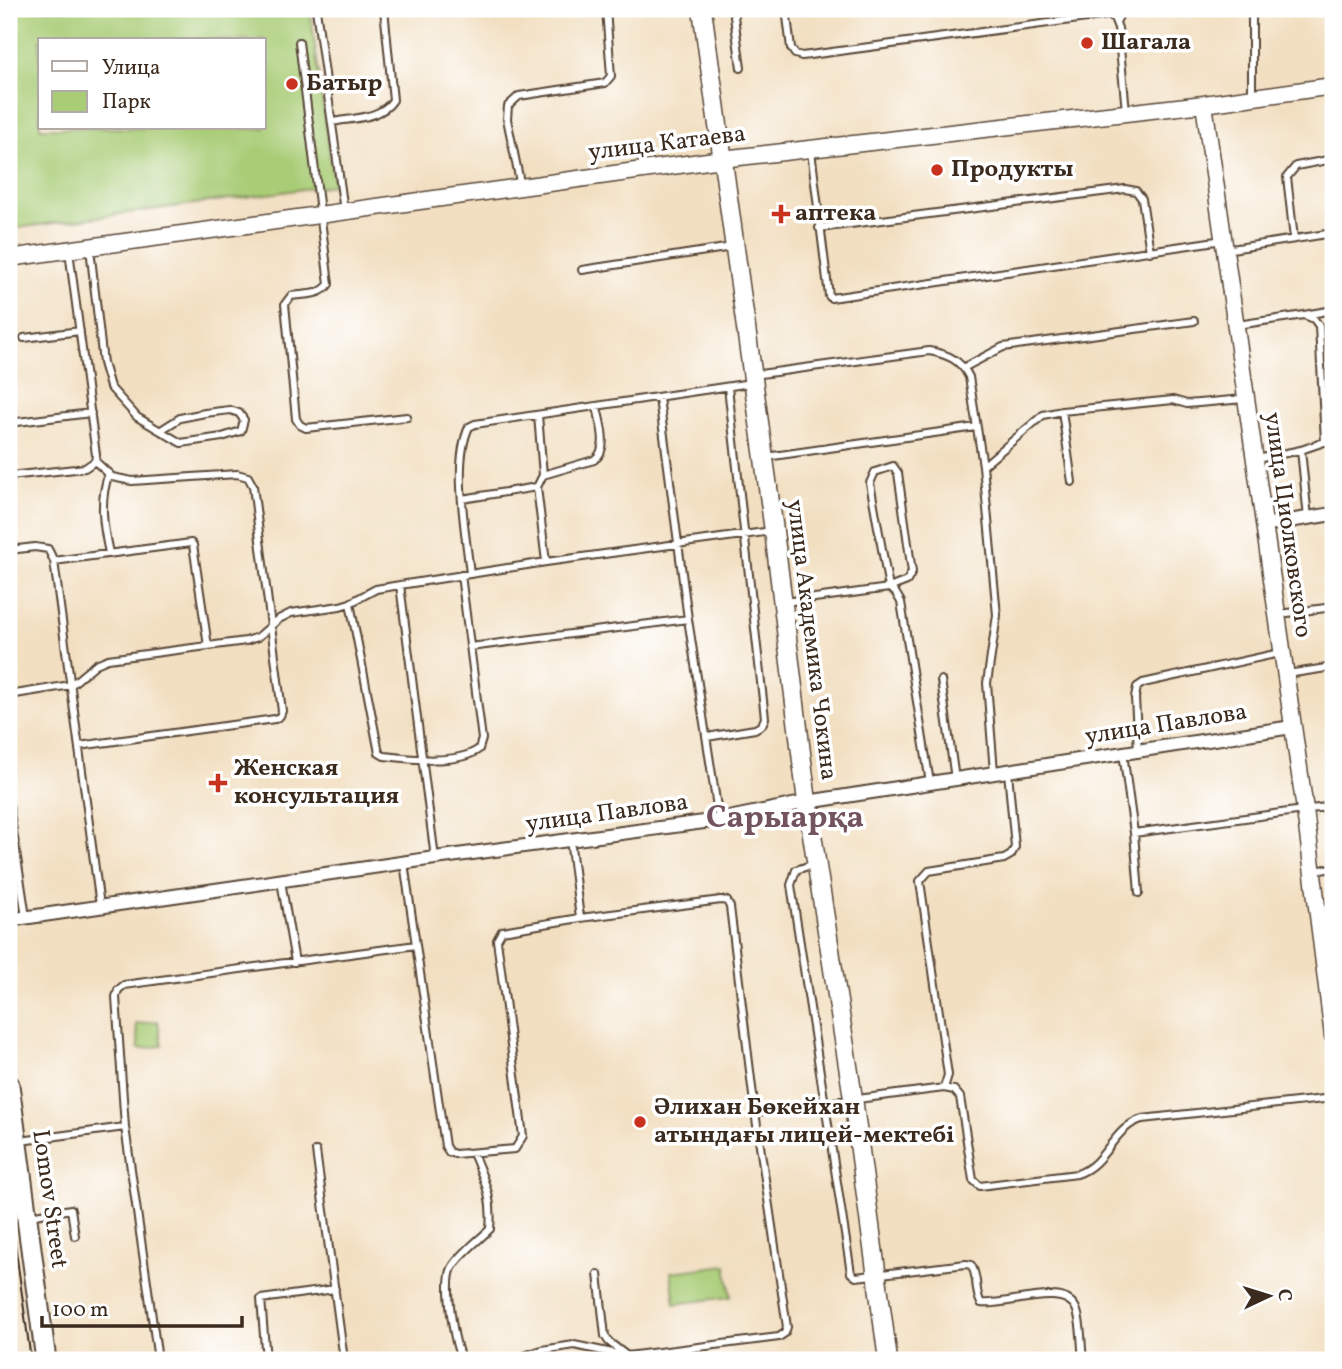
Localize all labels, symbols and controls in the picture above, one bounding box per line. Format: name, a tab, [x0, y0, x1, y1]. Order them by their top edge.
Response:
place label: Шагала	[1101, 26, 1191, 60]
marker: Шагала	[1079, 35, 1095, 51]
legend	[38, 38, 266, 130]
text: Улица	[102, 54, 160, 83]
place label: Батыр	[306, 67, 383, 101]
marker: Батыр	[284, 76, 300, 92]
text: Парк	[102, 88, 151, 117]
street label: улица Катаева	[586, 117, 748, 171]
place label: Продукты	[951, 153, 1074, 187]
marker: Продукты	[929, 162, 945, 178]
place label: аптека	[795, 197, 876, 231]
marker: аптека	[773, 206, 789, 222]
street label: улица Циолковского	[1254, 410, 1320, 640]
street label: улица Академика Чокина	[777, 498, 845, 782]
street label: улица Павлова	[1083, 695, 1249, 755]
place label: Женская консультация	[234, 752, 399, 814]
marker: Женская консультация	[208, 773, 228, 793]
street label: улица Павлова	[524, 786, 690, 842]
district label: Сарыарқа	[706, 797, 864, 841]
place label: Әлихан Бөкейхан атындағы лицей-мектебі	[654, 1091, 955, 1153]
marker: Әлихан Бөкейхан атындағы лицей-мектебі	[632, 1114, 648, 1130]
street label: Lomov Street	[22, 1127, 76, 1271]
north arrow	[1234, 1260, 1304, 1330]
scale bar	[42, 1285, 242, 1329]
text: С	[1271, 1288, 1297, 1302]
text: 100 m	[52, 1296, 109, 1325]

